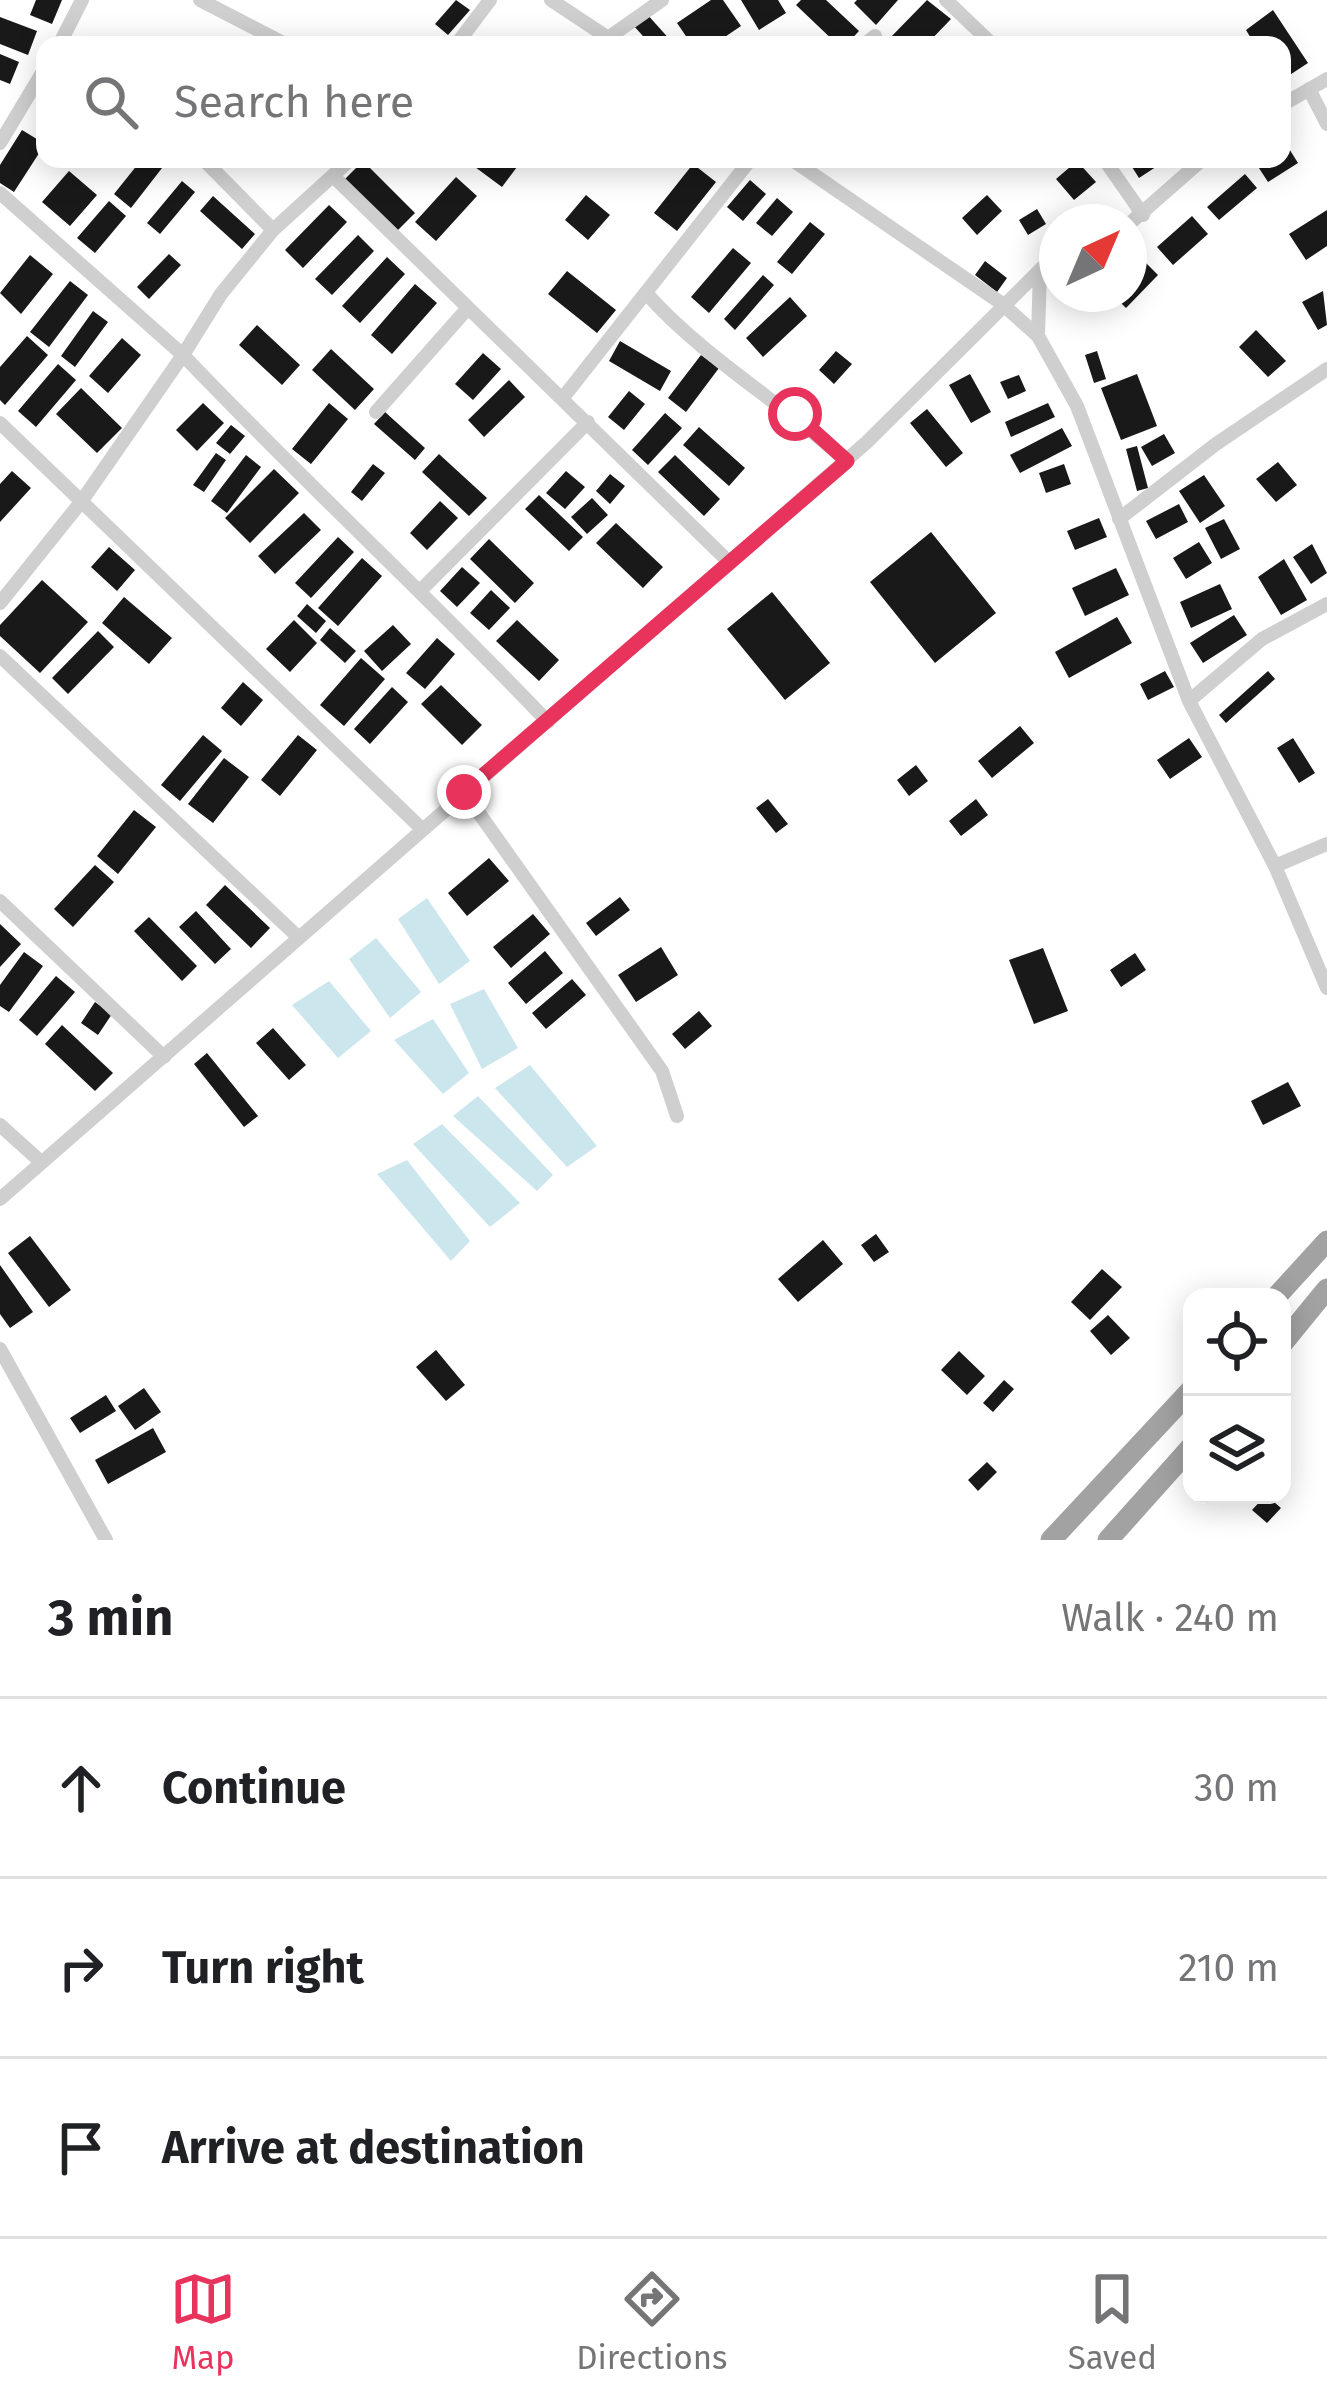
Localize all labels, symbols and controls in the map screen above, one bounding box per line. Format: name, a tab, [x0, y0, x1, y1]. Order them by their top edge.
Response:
search box	[36, 36, 1291, 168]
icon: search	[78, 69, 144, 135]
text: Search here	[174, 75, 414, 129]
north arrow	[1039, 204, 1147, 312]
route start	[768, 387, 822, 441]
route end	[437, 765, 491, 819]
map controls	[1183, 1288, 1291, 1504]
button: locate	[1183, 1288, 1291, 1396]
button: layers	[1183, 1396, 1291, 1504]
text: 3 min	[48, 1587, 174, 1649]
text: Walk · 240 m	[1061, 1595, 1279, 1641]
icon: ahead	[48, 1755, 114, 1821]
text: Continue	[162, 1761, 346, 1815]
text: 30 m	[1194, 1765, 1279, 1811]
icon: right	[48, 1935, 114, 2001]
text: Turn right	[162, 1941, 364, 1995]
text: 210 m	[1178, 1945, 1279, 1991]
icon: arrive	[48, 2115, 114, 2181]
text: Arrive at destination	[162, 2121, 585, 2175]
tab: Map	[170, 2266, 236, 2378]
tab: Directions	[576, 2266, 728, 2378]
tab: Saved	[1068, 2266, 1157, 2378]

